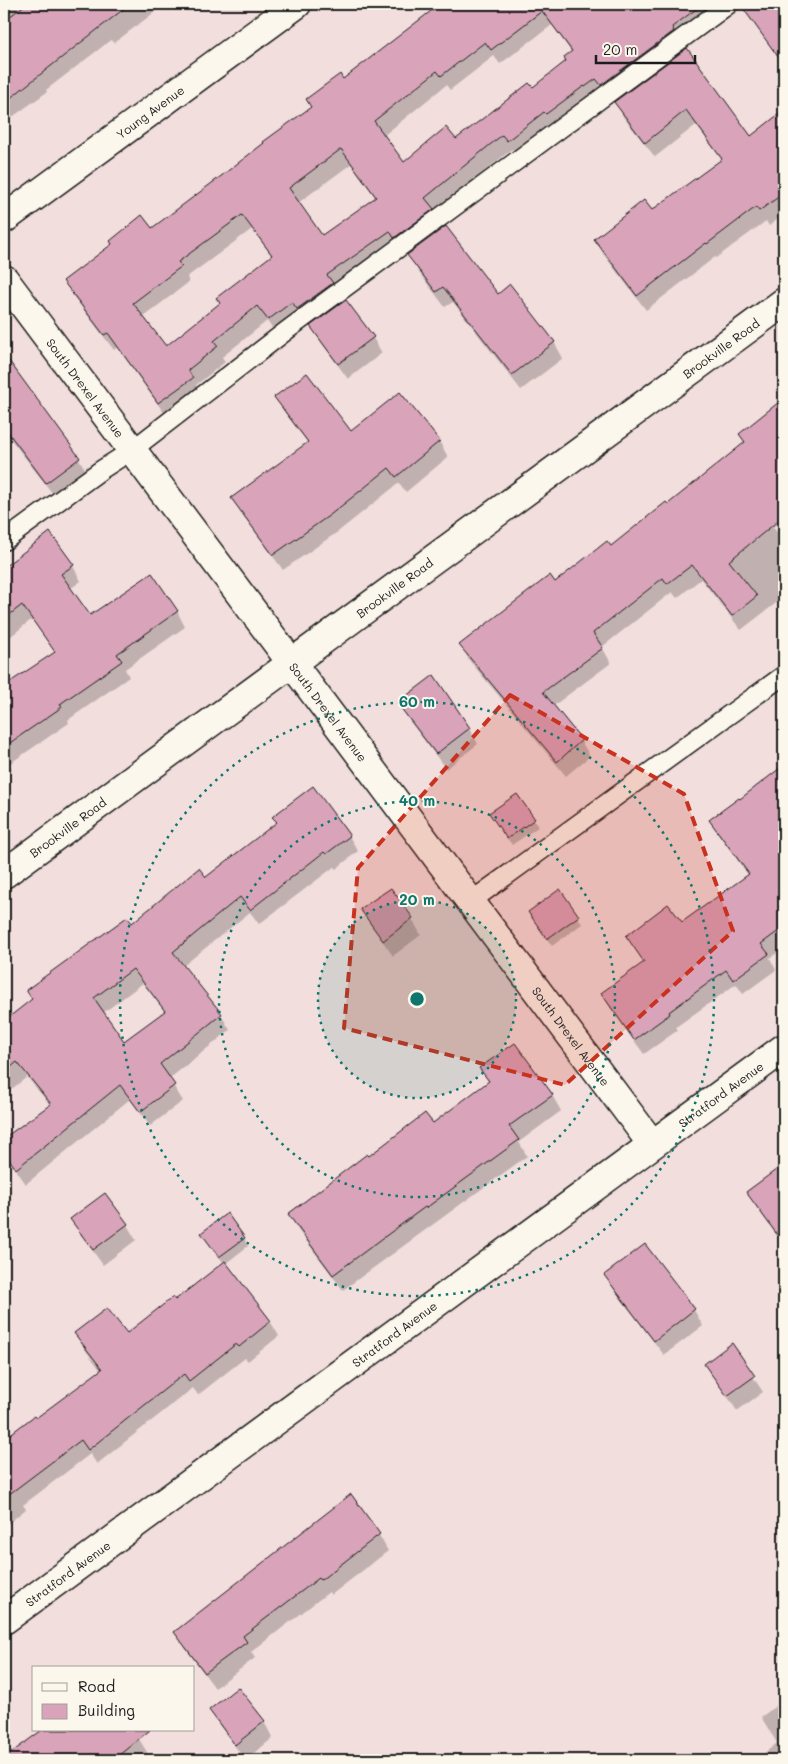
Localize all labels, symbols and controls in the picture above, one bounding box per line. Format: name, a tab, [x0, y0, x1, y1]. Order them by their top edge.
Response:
scale bar	[596, 32, 694, 64]
text: 20 m	[603, 39, 637, 59]
street label: Young Avenue	[113, 82, 187, 142]
street label: Brookville Road	[679, 315, 763, 382]
street label: South Drexel Avenue	[43, 335, 128, 441]
street label: Brookville Road	[353, 554, 436, 621]
street label: South Drexel Avenue	[286, 659, 371, 765]
text: 60 m	[399, 691, 435, 711]
text: 40 m	[399, 790, 435, 810]
street label: Brookville Road	[26, 794, 110, 861]
text: 20 m	[399, 889, 435, 909]
street label: South Drexel Avenue	[529, 983, 614, 1089]
centre of rings	[408, 990, 426, 1008]
street label: Stratford Avenue	[675, 1058, 767, 1131]
street label: Stratford Avenue	[349, 1297, 440, 1370]
street label: Stratford Avenue	[22, 1537, 113, 1610]
legend	[32, 1666, 195, 1732]
text: Road	[78, 1676, 115, 1696]
text: Building	[78, 1700, 135, 1720]

